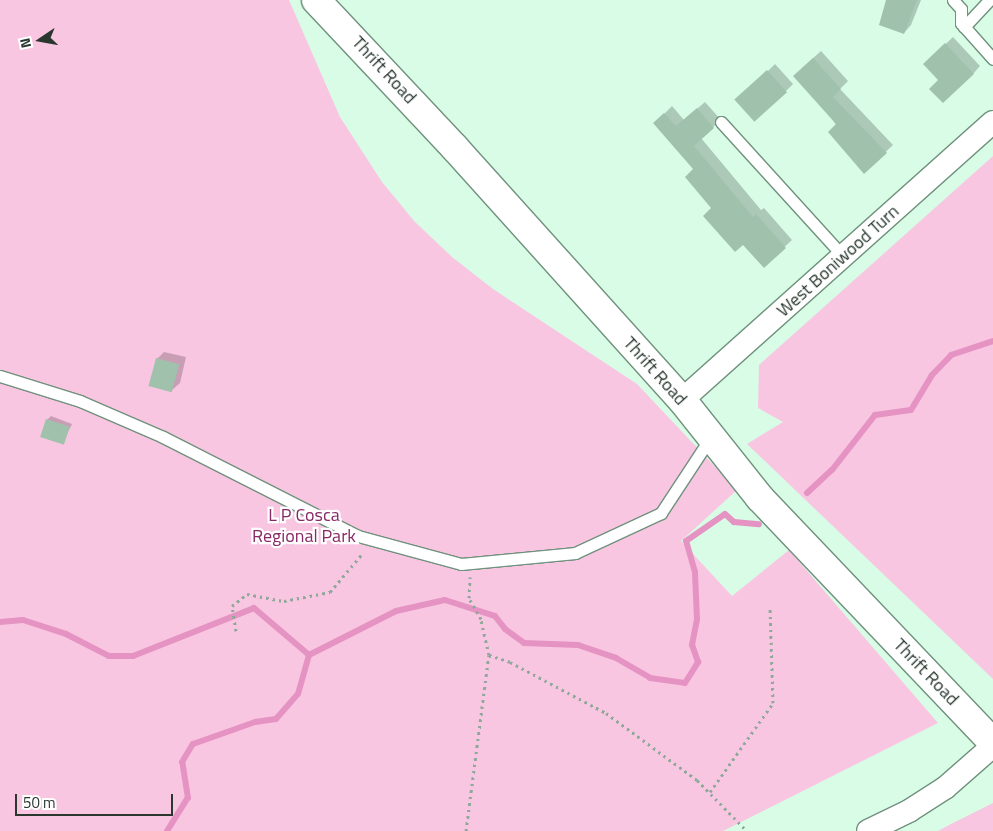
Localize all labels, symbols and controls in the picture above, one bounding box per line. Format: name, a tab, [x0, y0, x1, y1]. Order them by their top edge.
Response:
north arrow	[15, 15, 65, 65]
street label: Thrift Road	[347, 32, 421, 108]
text: N	[14, 36, 36, 50]
street label: West Boniwood Turn	[772, 200, 904, 322]
street label: Thrift Road	[619, 332, 691, 410]
park label: L P Cosca Regional Park	[252, 505, 356, 548]
street label: Thrift Road	[889, 634, 963, 710]
scale bar	[18, 784, 175, 816]
text: 50 m	[23, 791, 56, 814]

